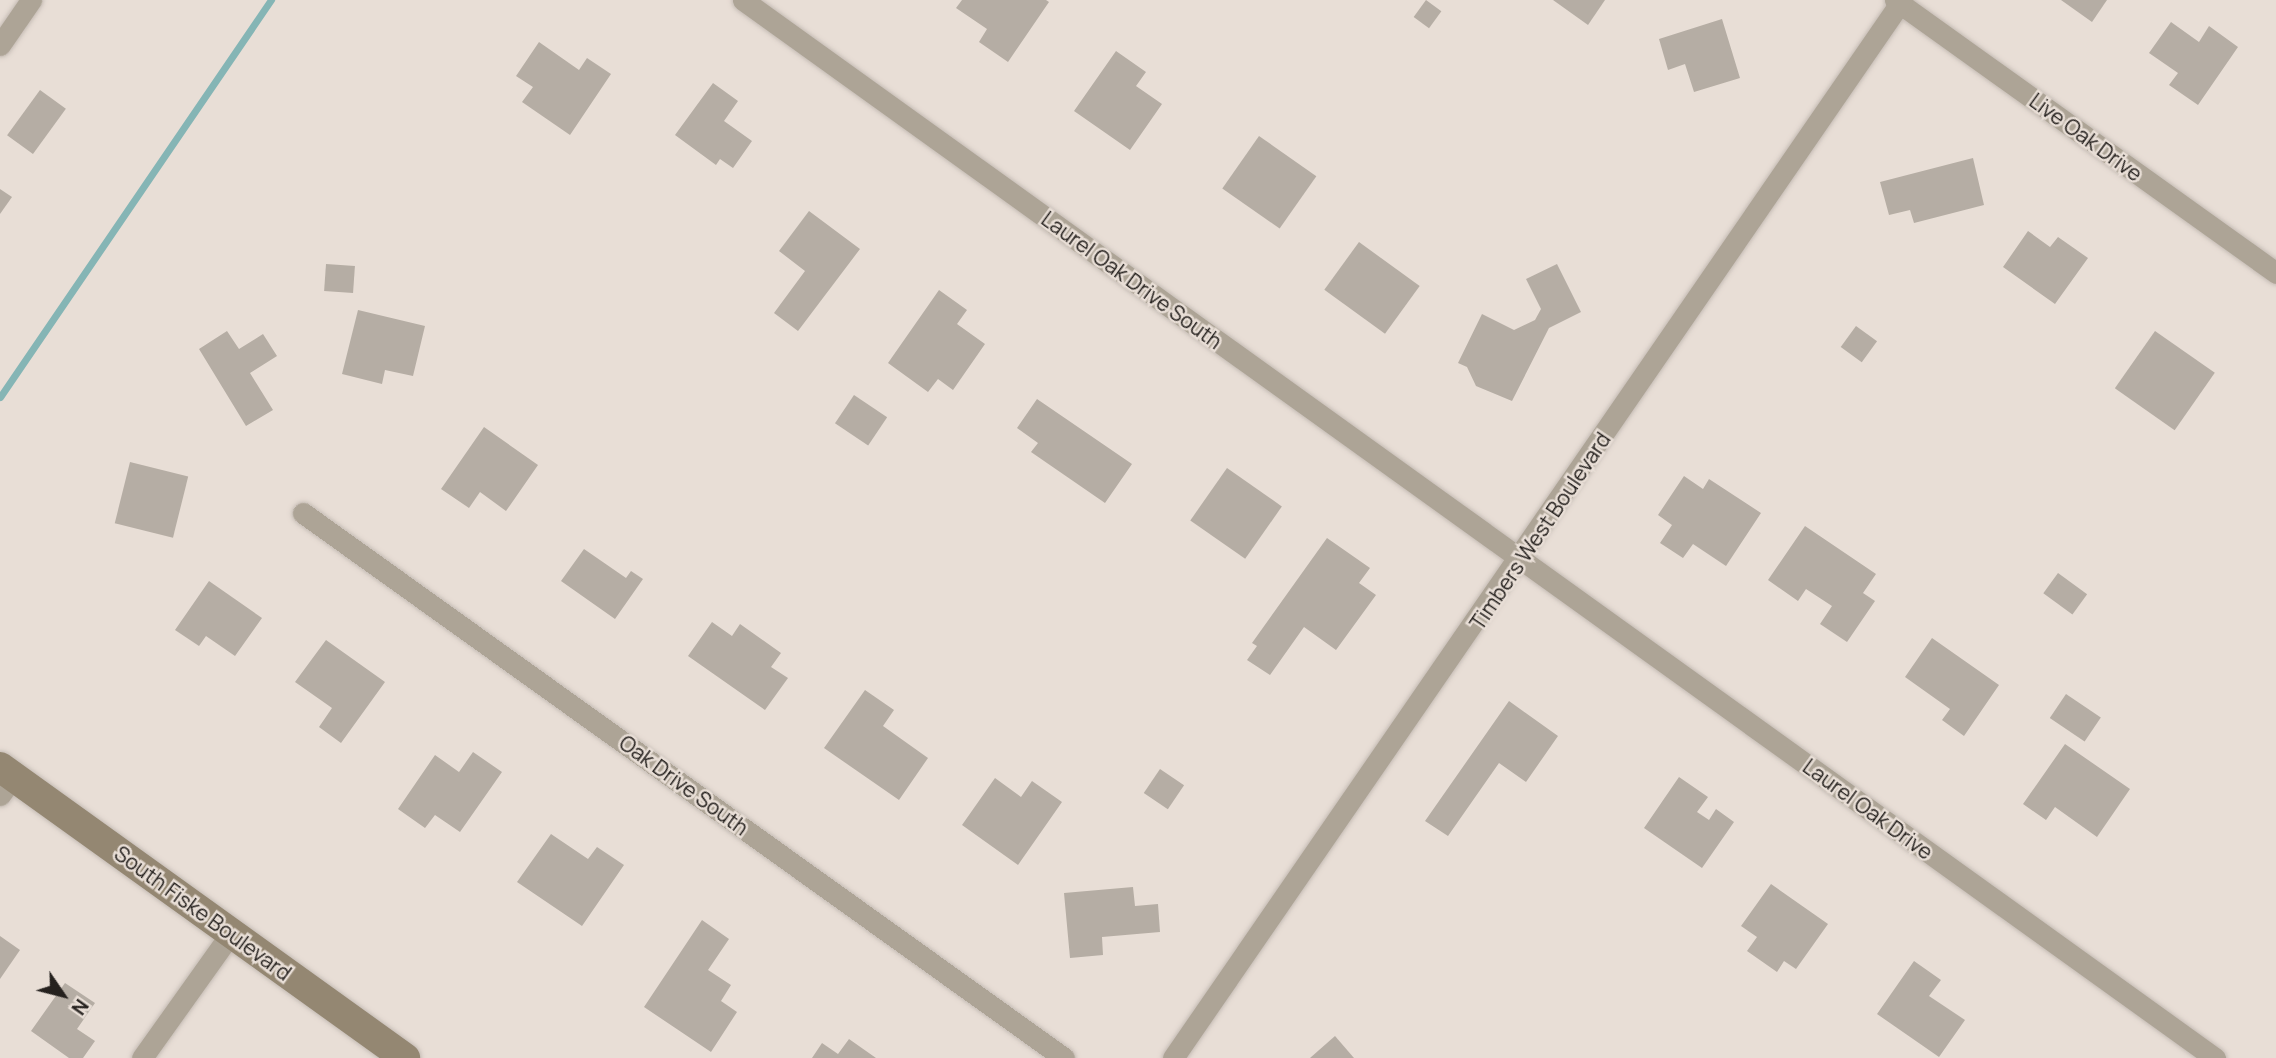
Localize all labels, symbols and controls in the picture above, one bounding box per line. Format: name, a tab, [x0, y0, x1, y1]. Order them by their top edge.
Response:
street label: Live Oak Drive	[2025, 88, 2147, 186]
street label: Laurel Oak Drive South	[1037, 206, 1227, 354]
street label: Timbers West Boulevard	[1465, 428, 1615, 634]
street label: Oak Drive South	[615, 730, 753, 840]
street label: Laurel Oak Drive	[1798, 753, 1938, 865]
street label: South Fiske Boulevard	[110, 840, 296, 986]
north arrow	[28, 960, 98, 1030]
text: N	[66, 994, 95, 1020]

